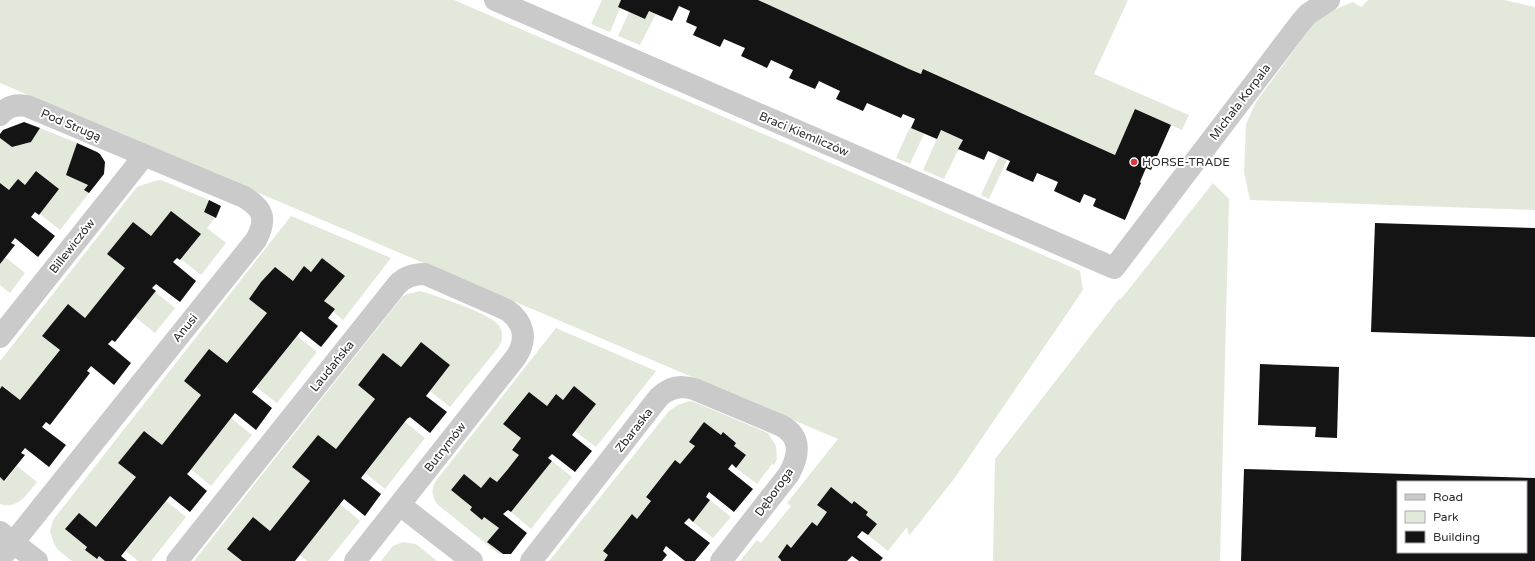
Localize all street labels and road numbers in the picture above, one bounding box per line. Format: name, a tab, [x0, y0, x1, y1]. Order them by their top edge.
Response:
street label: Michała Korpala	[1207, 61, 1273, 143]
street label: Pod Strugą	[39, 106, 103, 144]
street label: Braci Kiemliczów	[757, 109, 851, 159]
street label: Billewiczów	[46, 215, 98, 276]
street label: Anusi	[169, 311, 201, 345]
street label: Laudańska	[307, 338, 357, 394]
street label: Zbaraska	[612, 405, 656, 455]
street label: Butrymów	[421, 419, 469, 475]
street label: Dęboroga	[752, 465, 796, 519]

